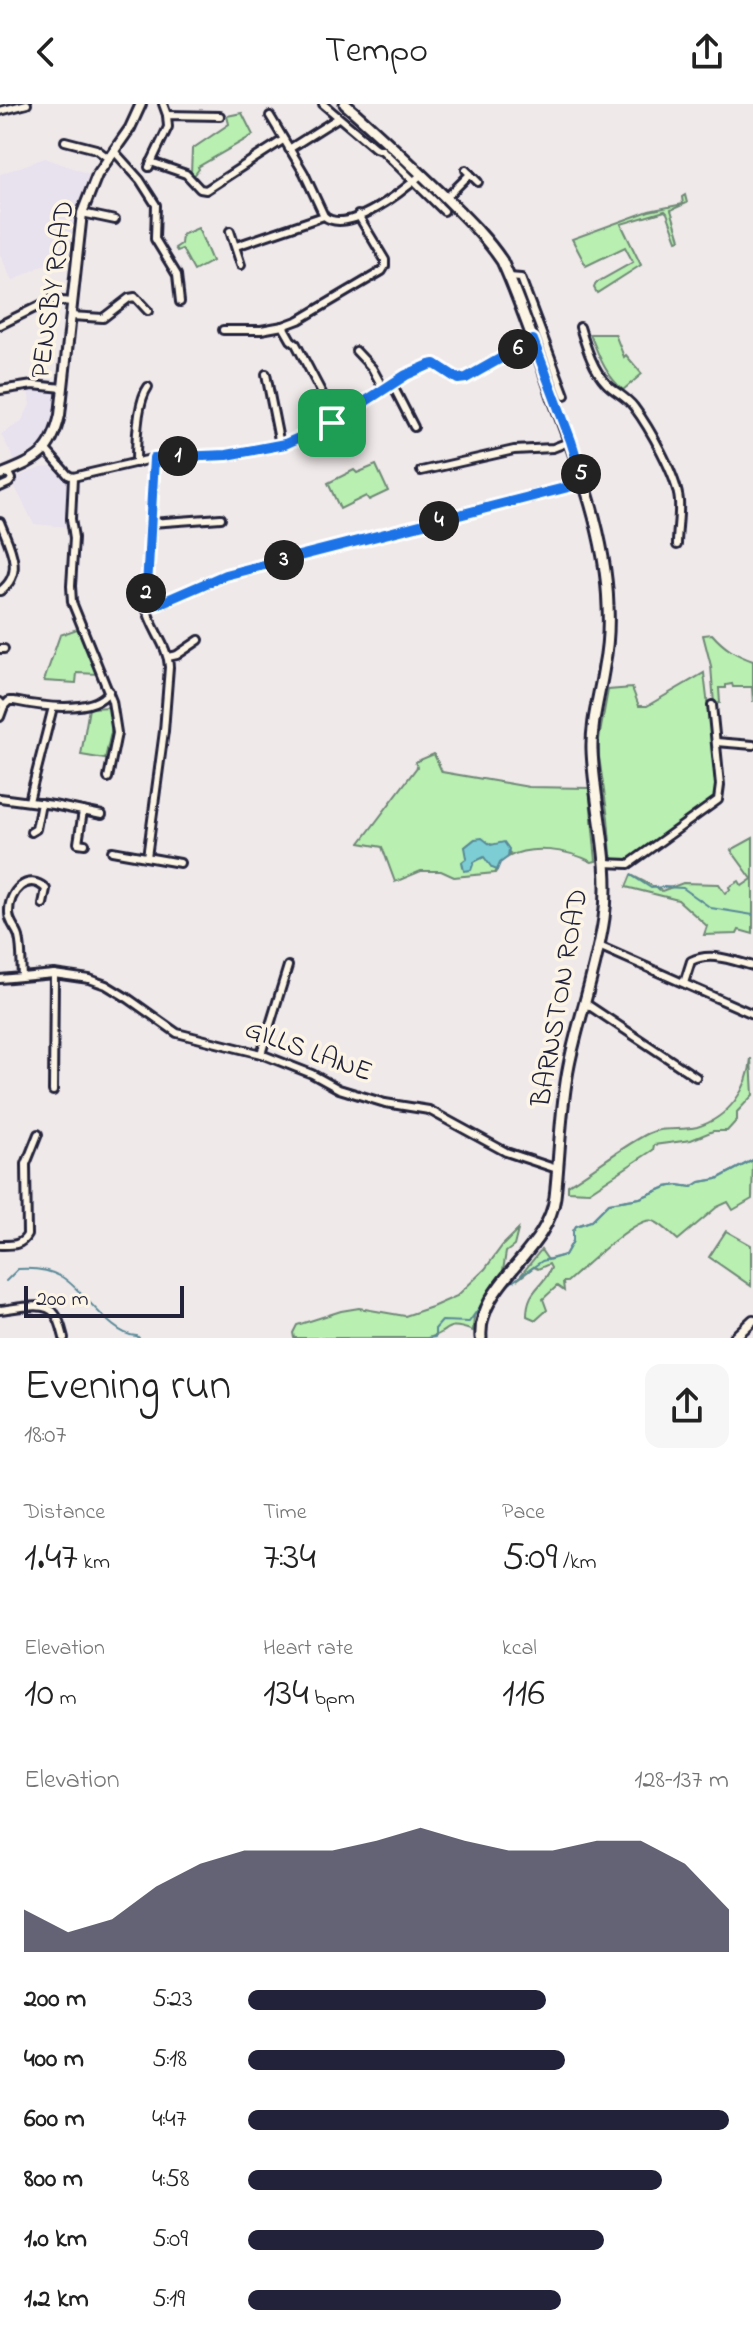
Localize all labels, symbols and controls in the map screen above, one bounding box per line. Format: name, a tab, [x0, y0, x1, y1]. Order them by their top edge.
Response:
text: Tempo	[325, 26, 428, 79]
icon: back	[24, 30, 68, 74]
icon: share	[685, 30, 729, 74]
street label: PENSBY ROAD	[21, 198, 87, 382]
pin: 6	[498, 329, 538, 369]
text: 6	[513, 333, 523, 365]
pin	[298, 389, 366, 457]
icon: arrive	[310, 401, 354, 445]
pin: 1	[158, 436, 198, 476]
text: 1	[175, 440, 182, 472]
pin: 5	[561, 454, 601, 494]
text: 5	[575, 458, 587, 490]
pin: 4	[419, 501, 459, 541]
text: 4	[434, 505, 444, 537]
pin: 3	[264, 540, 304, 580]
text: 3	[279, 544, 289, 576]
pin: 2	[126, 573, 166, 613]
text: 2	[141, 577, 151, 609]
street label: BARNSTON ROAD	[521, 886, 600, 1111]
street label: GILLS LANE	[238, 1010, 378, 1094]
scale bar	[24, 1282, 184, 1318]
text: 200 m	[36, 1284, 89, 1316]
text: Evening run	[24, 1355, 231, 1419]
button: share	[645, 1364, 729, 1448]
text: 18:07	[24, 1417, 66, 1455]
text: Distance	[24, 1497, 105, 1529]
text: Time	[263, 1497, 307, 1529]
text: Pace	[502, 1497, 545, 1529]
text: 1.47	[24, 1529, 78, 1588]
text: 7:34	[263, 1529, 316, 1588]
text: 5:09	[502, 1529, 558, 1588]
text: km	[78, 1547, 110, 1579]
text: /km	[558, 1547, 597, 1579]
text: Elevation	[24, 1633, 105, 1665]
text: Heart rate	[263, 1633, 353, 1665]
text: kcal	[502, 1633, 537, 1665]
text: 10	[24, 1665, 54, 1724]
text: 134	[263, 1665, 309, 1724]
text: 116	[502, 1665, 545, 1724]
text: m	[54, 1683, 77, 1715]
text: bpm	[309, 1683, 355, 1715]
text: Elevation	[24, 1762, 120, 1800]
text: 128–137 m	[634, 1762, 729, 1800]
text: 200 m	[24, 1981, 86, 2019]
text: 5:23	[152, 1981, 193, 2019]
text: 400 m	[24, 2041, 84, 2079]
text: 5:18	[152, 2041, 187, 2079]
text: 600 m	[24, 2101, 85, 2139]
text: 4:47	[152, 2101, 186, 2139]
text: 800 m	[24, 2161, 83, 2199]
text: 4:58	[152, 2161, 190, 2199]
text: 1.0 km	[24, 2221, 87, 2259]
text: 5:09	[152, 2221, 188, 2259]
text: 1.2 km	[24, 2281, 89, 2319]
text: 5:19	[152, 2281, 185, 2319]

